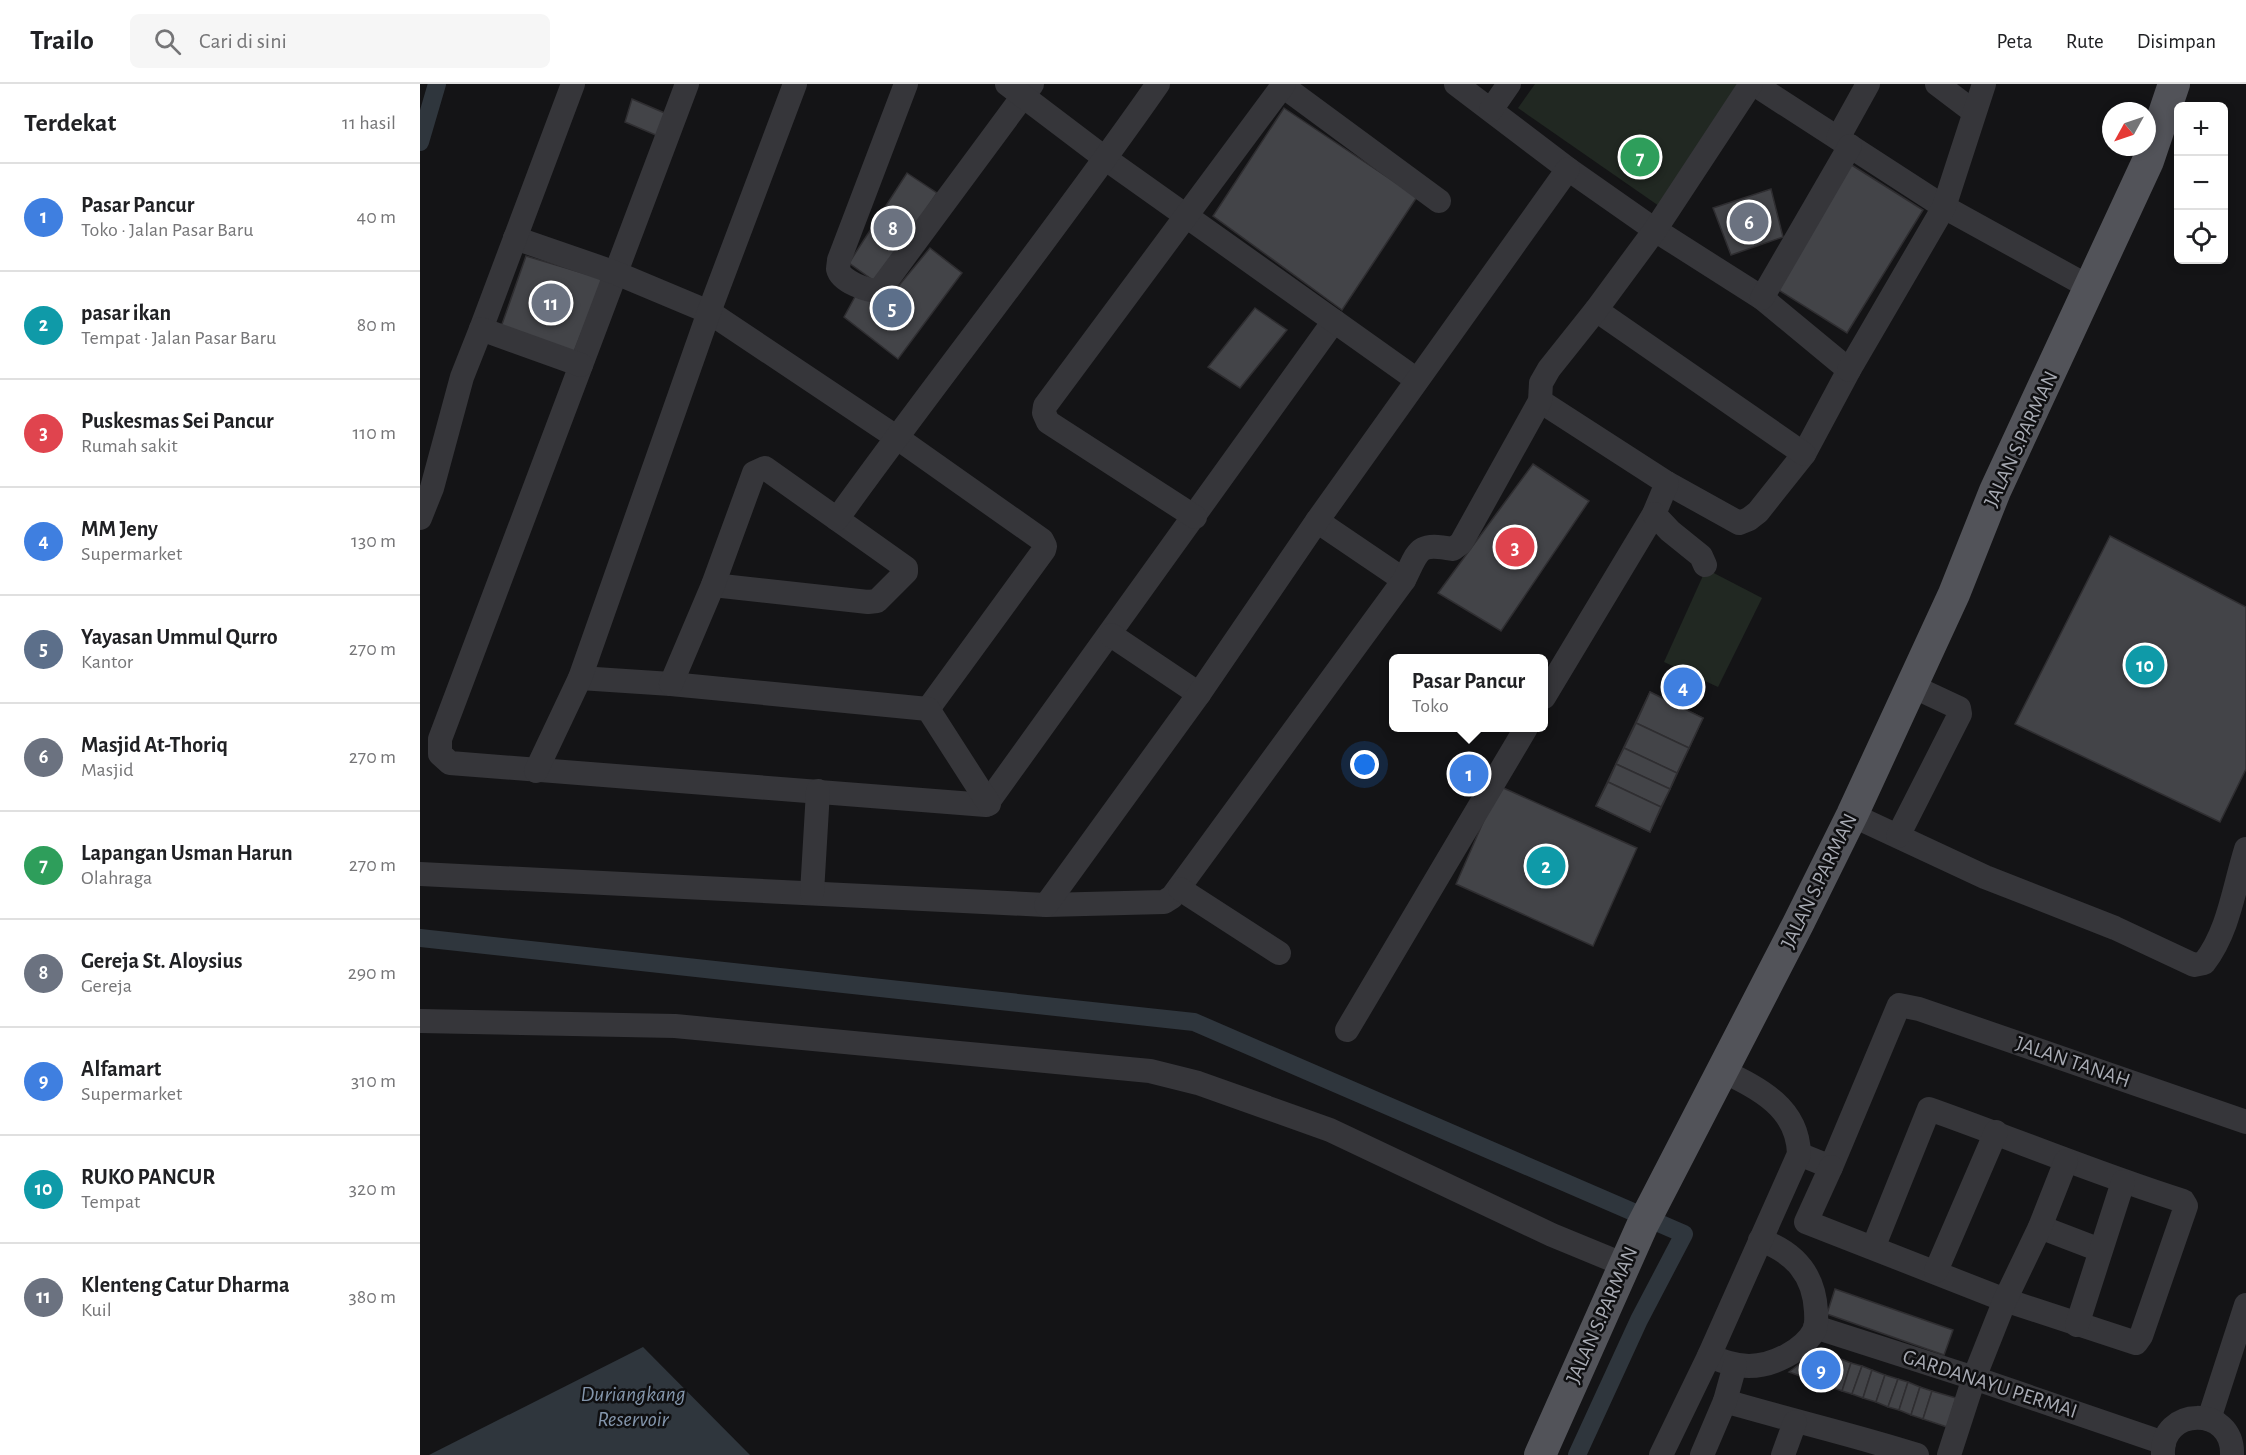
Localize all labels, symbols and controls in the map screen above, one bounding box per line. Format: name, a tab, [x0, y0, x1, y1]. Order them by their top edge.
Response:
search box	[130, 14, 550, 68]
icon: search	[151, 25, 184, 58]
text: Trailo	[30, 27, 94, 55]
text: Cari di sini	[199, 30, 287, 52]
text: Peta	[1997, 31, 2033, 52]
text: Rute	[2066, 31, 2104, 52]
text: Disimpan	[2137, 31, 2216, 52]
north arrow	[2102, 102, 2156, 156]
map controls	[2174, 102, 2228, 264]
button: +	[2174, 102, 2228, 156]
text: Terdekat	[24, 110, 116, 136]
text: 11 hasil	[342, 113, 396, 133]
pin: 7	[1620, 134, 1660, 180]
button: −	[2174, 156, 2228, 210]
text: Pasar Pancur	[81, 194, 194, 216]
pin: 6	[1730, 200, 1768, 244]
pin: 8	[874, 206, 912, 250]
text: 1	[40, 207, 47, 227]
text: 40 m	[357, 207, 396, 227]
button: locate	[2174, 210, 2228, 264]
text: Toko · Jalan Pasar Baru	[81, 220, 254, 240]
pin: 11	[532, 280, 570, 326]
pin: 5	[872, 286, 912, 330]
text: pasar ikan	[81, 302, 171, 324]
text: 2	[39, 315, 48, 335]
text: 80 m	[357, 315, 396, 335]
text: Tempat · Jalan Pasar Baru	[81, 328, 276, 348]
street label: JALAN S.PARMAN	[1980, 368, 2062, 510]
text: Puskesmas Sei Pancur	[81, 410, 274, 432]
text: 3	[39, 423, 48, 443]
text: 110 m	[352, 423, 396, 443]
text: Rumah sakit	[81, 436, 178, 456]
text: MM Jeny	[81, 518, 158, 540]
pin: 3	[1496, 524, 1534, 570]
text: 4	[38, 531, 49, 551]
text: 130 m	[351, 531, 396, 551]
text: Supermarket	[81, 544, 182, 564]
text: Yayasan Ummul Qurro	[81, 626, 278, 648]
text: 5	[39, 639, 48, 659]
text: 270 m	[349, 639, 396, 659]
pin: 10	[2126, 642, 2164, 688]
text: Kantor	[81, 652, 133, 672]
popup	[1389, 654, 1548, 732]
pin: 4	[1664, 664, 1702, 710]
text: Pasar Pancur	[1412, 670, 1525, 692]
text: Toko	[1412, 696, 1449, 716]
text: Masjid At-Thoriq	[81, 734, 228, 756]
text: 6	[39, 747, 48, 767]
text: 270 m	[349, 747, 396, 767]
your location	[1350, 750, 1379, 779]
pin: 1	[1450, 752, 1488, 796]
text: Masjid	[81, 760, 134, 780]
street label: JALAN S.PARMAN	[1777, 810, 1861, 952]
text: Lapangan Usman Harun	[81, 842, 293, 864]
pin: 2	[1526, 844, 1566, 888]
text: 7	[39, 855, 48, 875]
text: 270 m	[349, 855, 396, 875]
text: Olahraga	[81, 868, 152, 888]
text: Gereja St. Aloysius	[81, 950, 243, 972]
text: 8	[39, 963, 48, 983]
text: 290 m	[348, 963, 396, 983]
text: Gereja	[81, 976, 132, 996]
street label: JALAN TANAH	[2013, 1033, 2133, 1091]
text: Alfamart	[81, 1058, 161, 1080]
text: 9	[39, 1071, 48, 1091]
text: 310 m	[351, 1071, 396, 1091]
text: Supermarket	[81, 1084, 182, 1104]
text: RUKO PANCUR	[81, 1166, 215, 1188]
text: 10	[35, 1179, 52, 1199]
text: 320 m	[349, 1179, 396, 1199]
text: Tempat	[81, 1192, 141, 1212]
street label: JALAN S.PARMAN	[1562, 1243, 1642, 1387]
text: Klenteng Catur Dharma	[81, 1274, 290, 1296]
text: 11	[36, 1287, 51, 1307]
text: 380 m	[348, 1287, 396, 1307]
text: Kuil	[81, 1300, 112, 1320]
street label: GARDANAYU PERMAI	[1900, 1346, 2080, 1422]
pin: 9	[1802, 1348, 1840, 1392]
water label: Duriangkang Reservoir	[580, 1383, 686, 1430]

